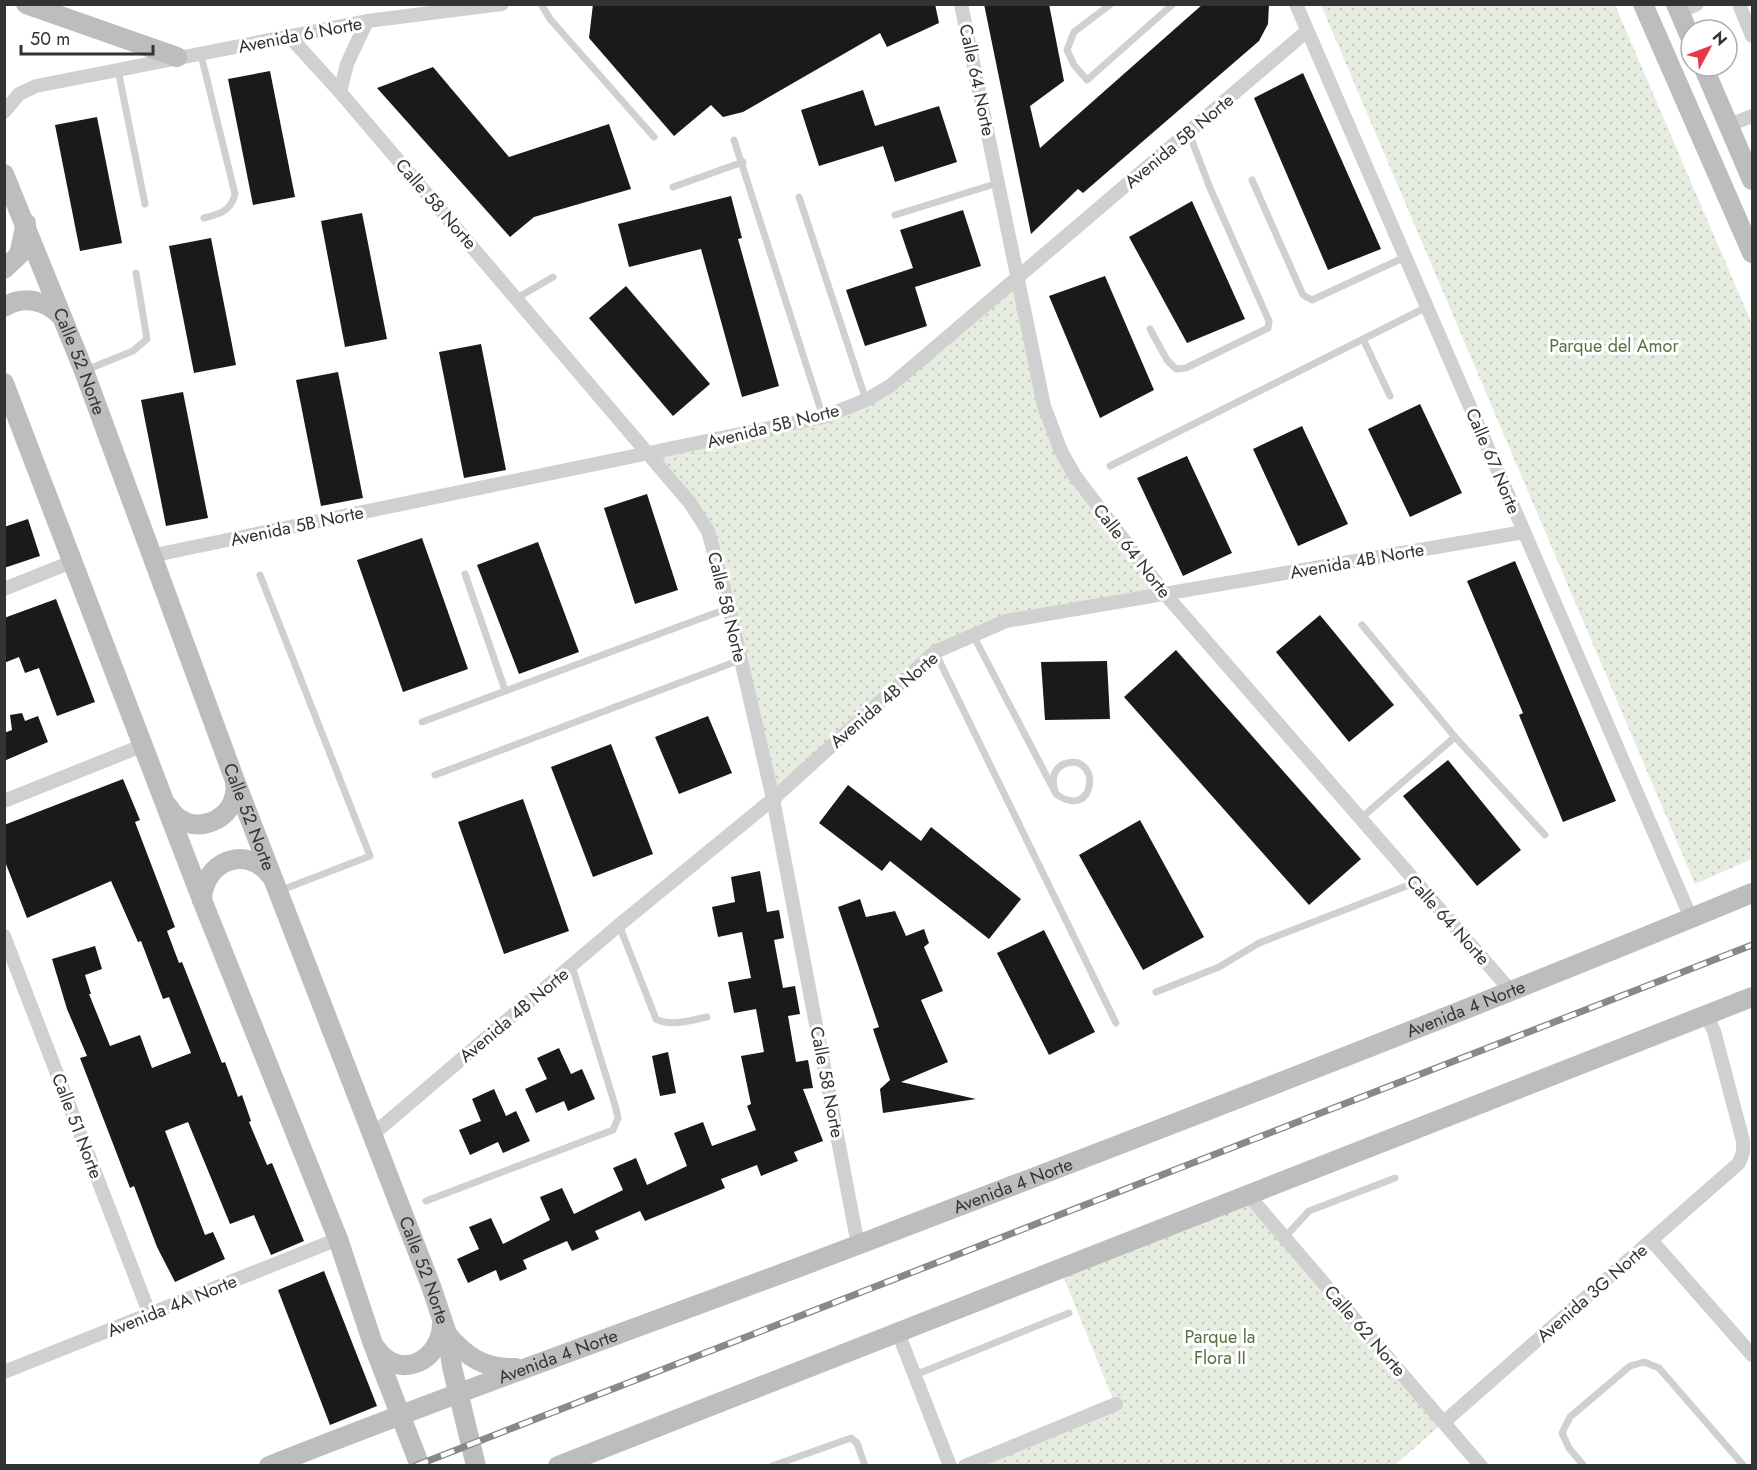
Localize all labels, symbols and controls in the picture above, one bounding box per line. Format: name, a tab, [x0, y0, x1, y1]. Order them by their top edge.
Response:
street label: Avenida 6 Norte	[236, 10, 364, 60]
scale bar	[21, 18, 153, 56]
north arrow	[1679, 18, 1739, 78]
street label: Calle 64 Norte	[952, 22, 1002, 138]
text: 50 m	[30, 26, 70, 52]
text: N	[1707, 26, 1733, 51]
street label: Avenida 5B Norte	[1119, 87, 1239, 195]
street label: Calle 58 Norte	[389, 153, 483, 255]
street label: Calle 52 Norte	[47, 304, 112, 419]
park label: Parque del Amor	[1549, 333, 1679, 359]
street label: Avenida 5B Norte	[704, 397, 842, 455]
street label: Calle 67 Norte	[1459, 404, 1527, 518]
street label: Calle 64 Norte	[1087, 498, 1177, 604]
street label: Avenida 5B Norte	[228, 499, 366, 553]
street label: Avenida 4B Norte	[1288, 536, 1426, 586]
street label: Calle 58 Norte	[701, 549, 753, 665]
street label: Avenida 4B Norte	[824, 646, 944, 754]
street label: Calle 52 Norte	[217, 759, 282, 874]
street label: Calle 64 Norte	[1400, 869, 1496, 971]
street label: Avenida 4B Norte	[454, 961, 574, 1069]
street label: Avenida 4 Norte	[1402, 974, 1529, 1044]
street label: Calle 58 Norte	[803, 1024, 851, 1140]
street label: Calle 51 Norte	[45, 1069, 109, 1183]
street label: Avenida 4 Norte	[949, 1151, 1076, 1220]
street label: Calle 52 Norte	[392, 1212, 456, 1328]
street label: Avenida 3G Norte	[1531, 1238, 1653, 1348]
street label: Avenida 4A Norte	[103, 1268, 241, 1344]
street label: Calle 62 Norte	[1318, 1280, 1412, 1382]
street label: Avenida 4 Norte	[494, 1322, 621, 1390]
park label: Parque la Flora II	[1184, 1324, 1256, 1371]

